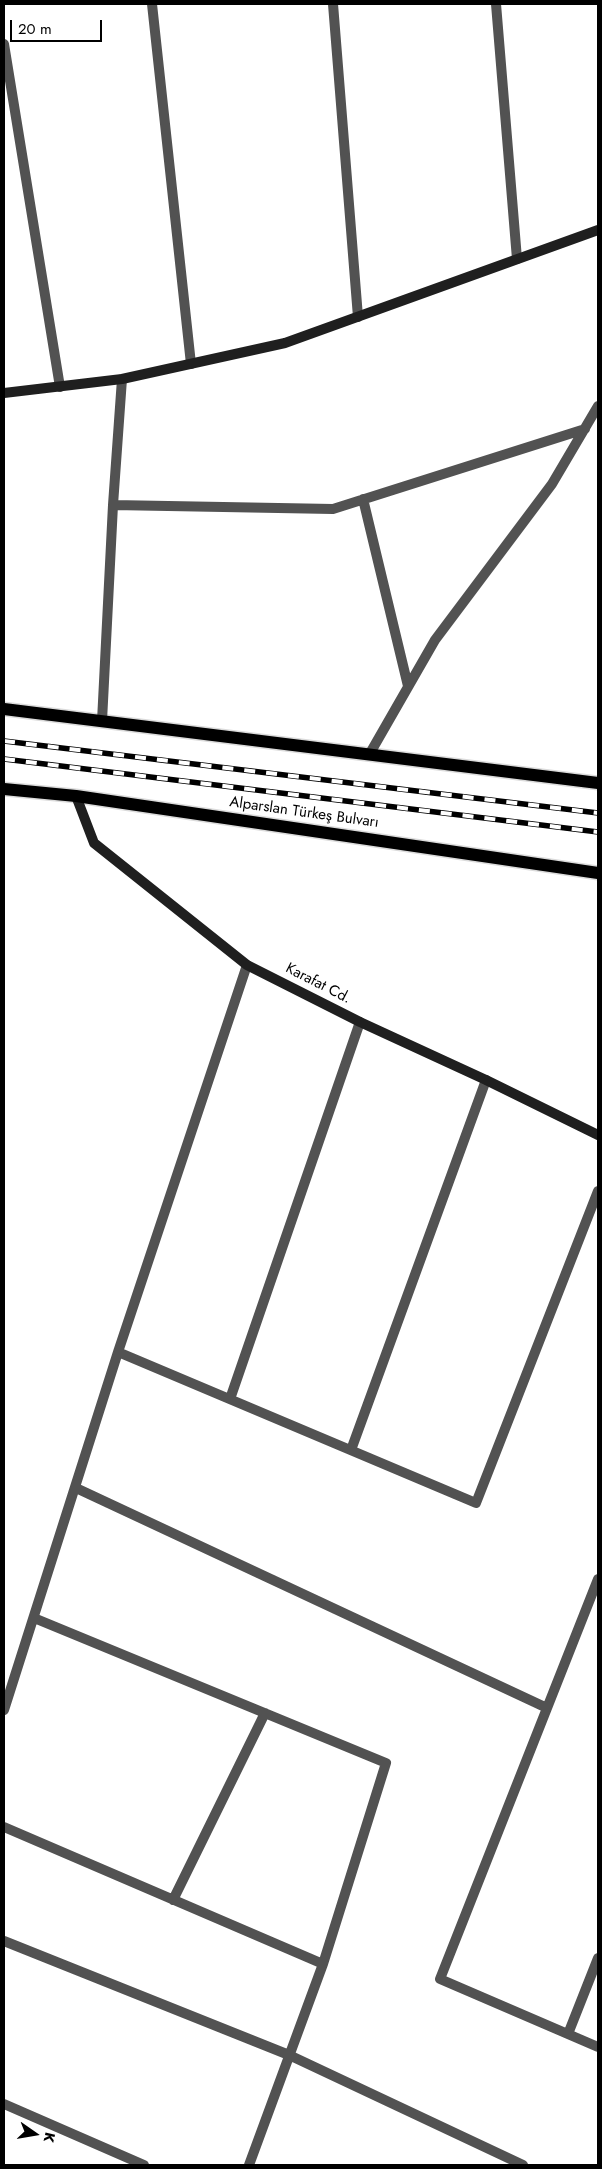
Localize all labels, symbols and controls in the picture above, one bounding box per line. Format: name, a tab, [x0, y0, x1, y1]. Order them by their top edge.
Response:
scale bar	[12, 10, 105, 42]
text: 20 m	[18, 18, 52, 40]
street label: Alparslan Türkeş Bulvarı	[228, 794, 380, 832]
street label: Karafat Cd.	[282, 960, 354, 1008]
north arrow	[10, 2109, 60, 2159]
text: K	[39, 2130, 60, 2144]

